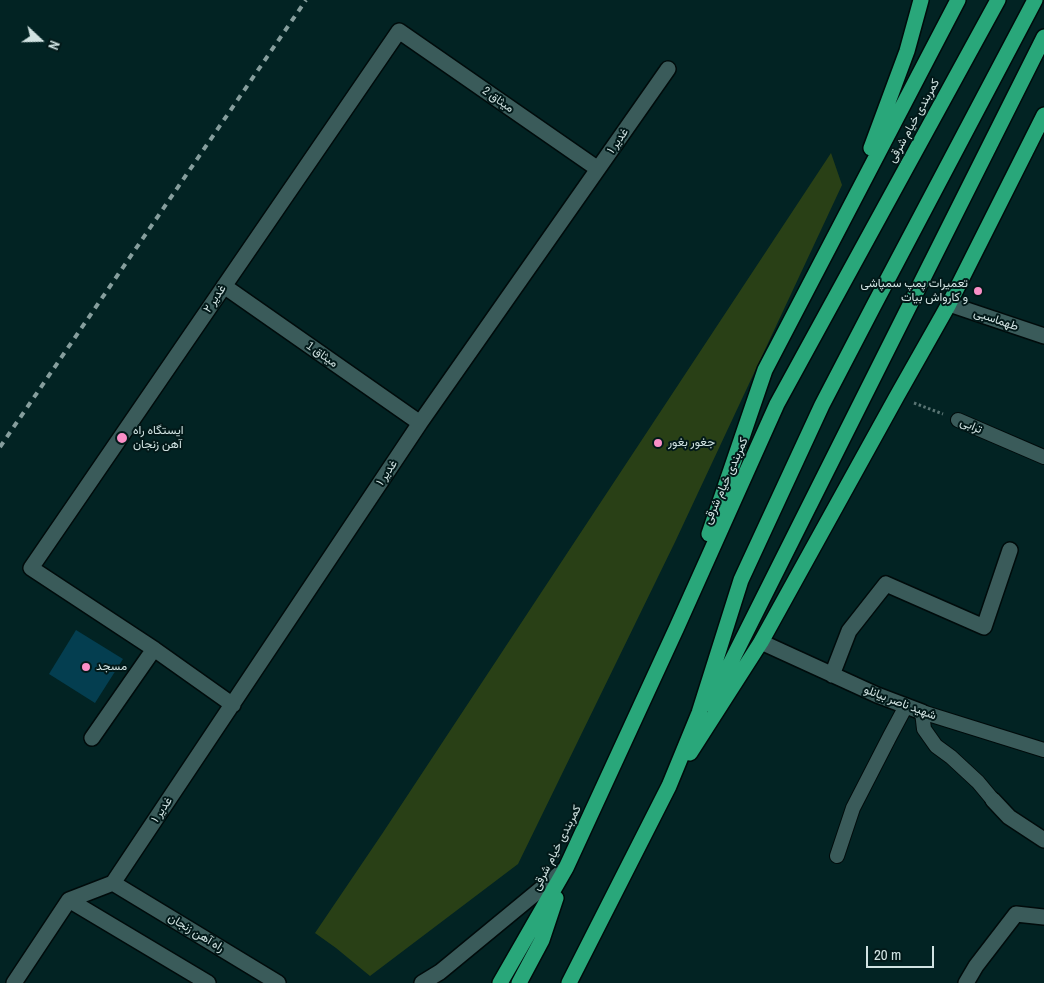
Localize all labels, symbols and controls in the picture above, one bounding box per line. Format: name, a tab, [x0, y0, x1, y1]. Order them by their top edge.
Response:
north arrow	[15, 15, 65, 65]
text: N	[44, 38, 64, 52]
street label: کمربندی خیام شرقی	[885, 77, 943, 165]
street label: میثاق 2	[480, 84, 516, 116]
street label: غدیر ۱	[604, 126, 632, 156]
place label: تعمیرات پمپ سمپاشی و کارواش بیات	[860, 277, 968, 305]
street label: غدیر ۲	[201, 282, 229, 316]
marker: تعمیرات پمپ سمپاشی و کارواش بیات	[972, 285, 984, 297]
street label: طهماسبی	[972, 306, 1020, 334]
street label: میثاق 1	[304, 339, 340, 371]
street label: ترابی	[958, 415, 984, 437]
place label: ایستگاه راه آهن زنجان	[133, 424, 184, 452]
marker: ایستگاه راه آهن زنجان	[115, 431, 129, 445]
street label: کمربندی خیام شرقی	[700, 435, 752, 527]
place label: جغور بغور	[668, 436, 715, 450]
marker: جغور بغور	[652, 437, 664, 449]
street label: غدیر ۱	[373, 458, 401, 488]
place label: مسجد	[96, 660, 127, 674]
marker: مسجد	[80, 661, 92, 673]
street label: شهید ناصر بیانلو	[862, 683, 938, 723]
street label: غدیر ۱	[148, 795, 176, 825]
street label: کمربندی خیام شرقی	[529, 803, 585, 893]
street label: راه آهن زنجان	[165, 911, 227, 955]
scale bar	[869, 936, 936, 968]
text: 20 m	[874, 944, 901, 965]

